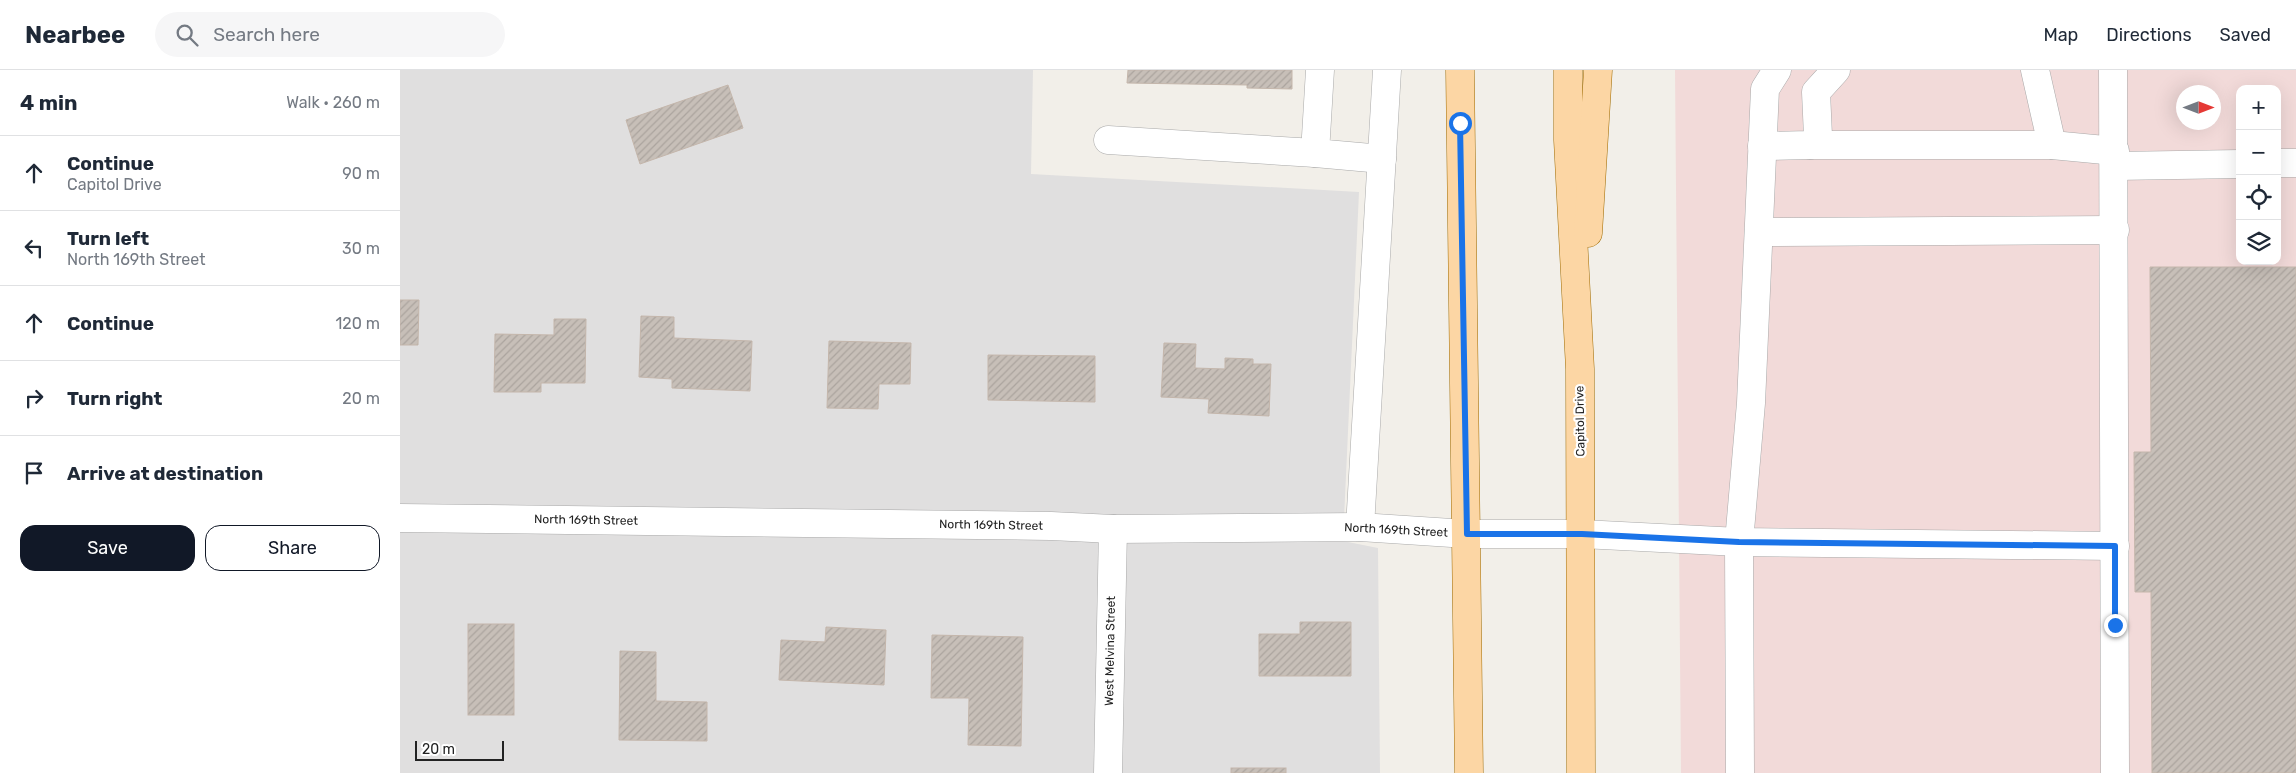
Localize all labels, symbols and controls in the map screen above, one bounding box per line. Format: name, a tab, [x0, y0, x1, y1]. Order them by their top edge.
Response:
search box	[155, 12, 505, 57]
text: Nearbee	[25, 21, 125, 49]
icon: search	[173, 21, 201, 49]
text: Search here	[213, 23, 320, 46]
text: Map	[2043, 24, 2078, 46]
text: Directions	[2106, 24, 2192, 46]
text: Saved	[2220, 24, 2271, 46]
north arrow	[2176, 85, 2221, 130]
map controls	[2236, 85, 2281, 265]
button: +	[2236, 85, 2281, 130]
text: 4 min	[20, 90, 78, 115]
text: Walk · 260 m	[286, 93, 380, 112]
route start	[1449, 112, 1472, 135]
button: −	[2236, 130, 2281, 175]
text: Continue	[67, 152, 154, 175]
icon: ahead	[20, 159, 48, 187]
text: 90 m	[342, 164, 380, 183]
text: Capitol Drive	[67, 175, 162, 194]
button: locate	[2236, 175, 2281, 220]
button: layers	[2236, 220, 2281, 265]
text: Turn left	[67, 227, 149, 250]
icon: left	[20, 234, 48, 262]
text: 30 m	[342, 239, 380, 258]
text: North 169th Street	[67, 250, 205, 269]
icon: ahead	[20, 309, 48, 337]
text: Continue	[67, 312, 154, 335]
text: 120 m	[335, 314, 380, 333]
icon: right	[20, 384, 48, 412]
street label: Capitol Drive	[1572, 385, 1588, 457]
text: Turn right	[67, 387, 162, 410]
text: 20 m	[342, 389, 380, 408]
icon: arrive	[20, 459, 48, 487]
text: Arrive at destination	[67, 462, 263, 485]
street label: North 169th Street	[534, 512, 638, 528]
street label: North 169th Street	[939, 517, 1043, 533]
street label: North 169th Street	[1344, 520, 1449, 540]
button: Save	[20, 525, 195, 571]
button: Share	[205, 525, 380, 571]
street label: West Melvina Street	[1102, 596, 1118, 706]
route end	[2104, 614, 2127, 637]
scale bar	[415, 738, 504, 761]
text: 20 m	[422, 741, 455, 758]

